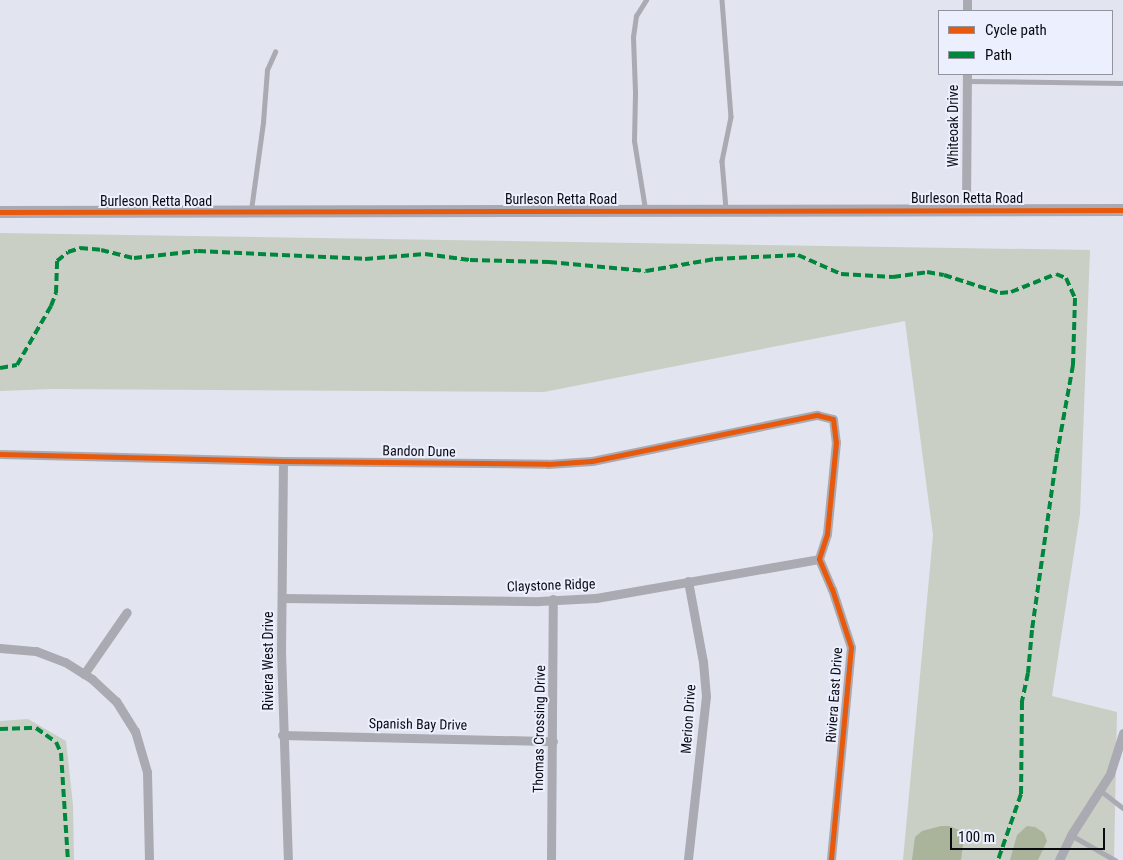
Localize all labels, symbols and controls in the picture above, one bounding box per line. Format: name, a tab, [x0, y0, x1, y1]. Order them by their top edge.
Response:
legend	[938, 10, 1113, 75]
text: Cycle path	[985, 21, 1047, 39]
text: Path	[985, 46, 1012, 64]
street label: Whiteoak Drive	[945, 85, 961, 167]
street label: Burleson Retta Road	[911, 190, 1023, 206]
street label: Burleson Retta Road	[505, 191, 617, 207]
street label: Burleson Retta Road	[100, 193, 212, 209]
street label: Bandon Dune	[382, 442, 456, 460]
street label: Claystone Ridge	[506, 575, 596, 595]
street label: Riviera West Drive	[260, 611, 276, 711]
street label: Riviera East Drive	[822, 647, 846, 743]
street label: Thomas Crossing Drive	[529, 665, 549, 793]
street label: Merion Drive	[677, 684, 699, 754]
street label: Spanish Bay Drive	[369, 715, 467, 733]
scale bar	[953, 818, 1108, 850]
text: 100 m	[958, 828, 995, 846]

